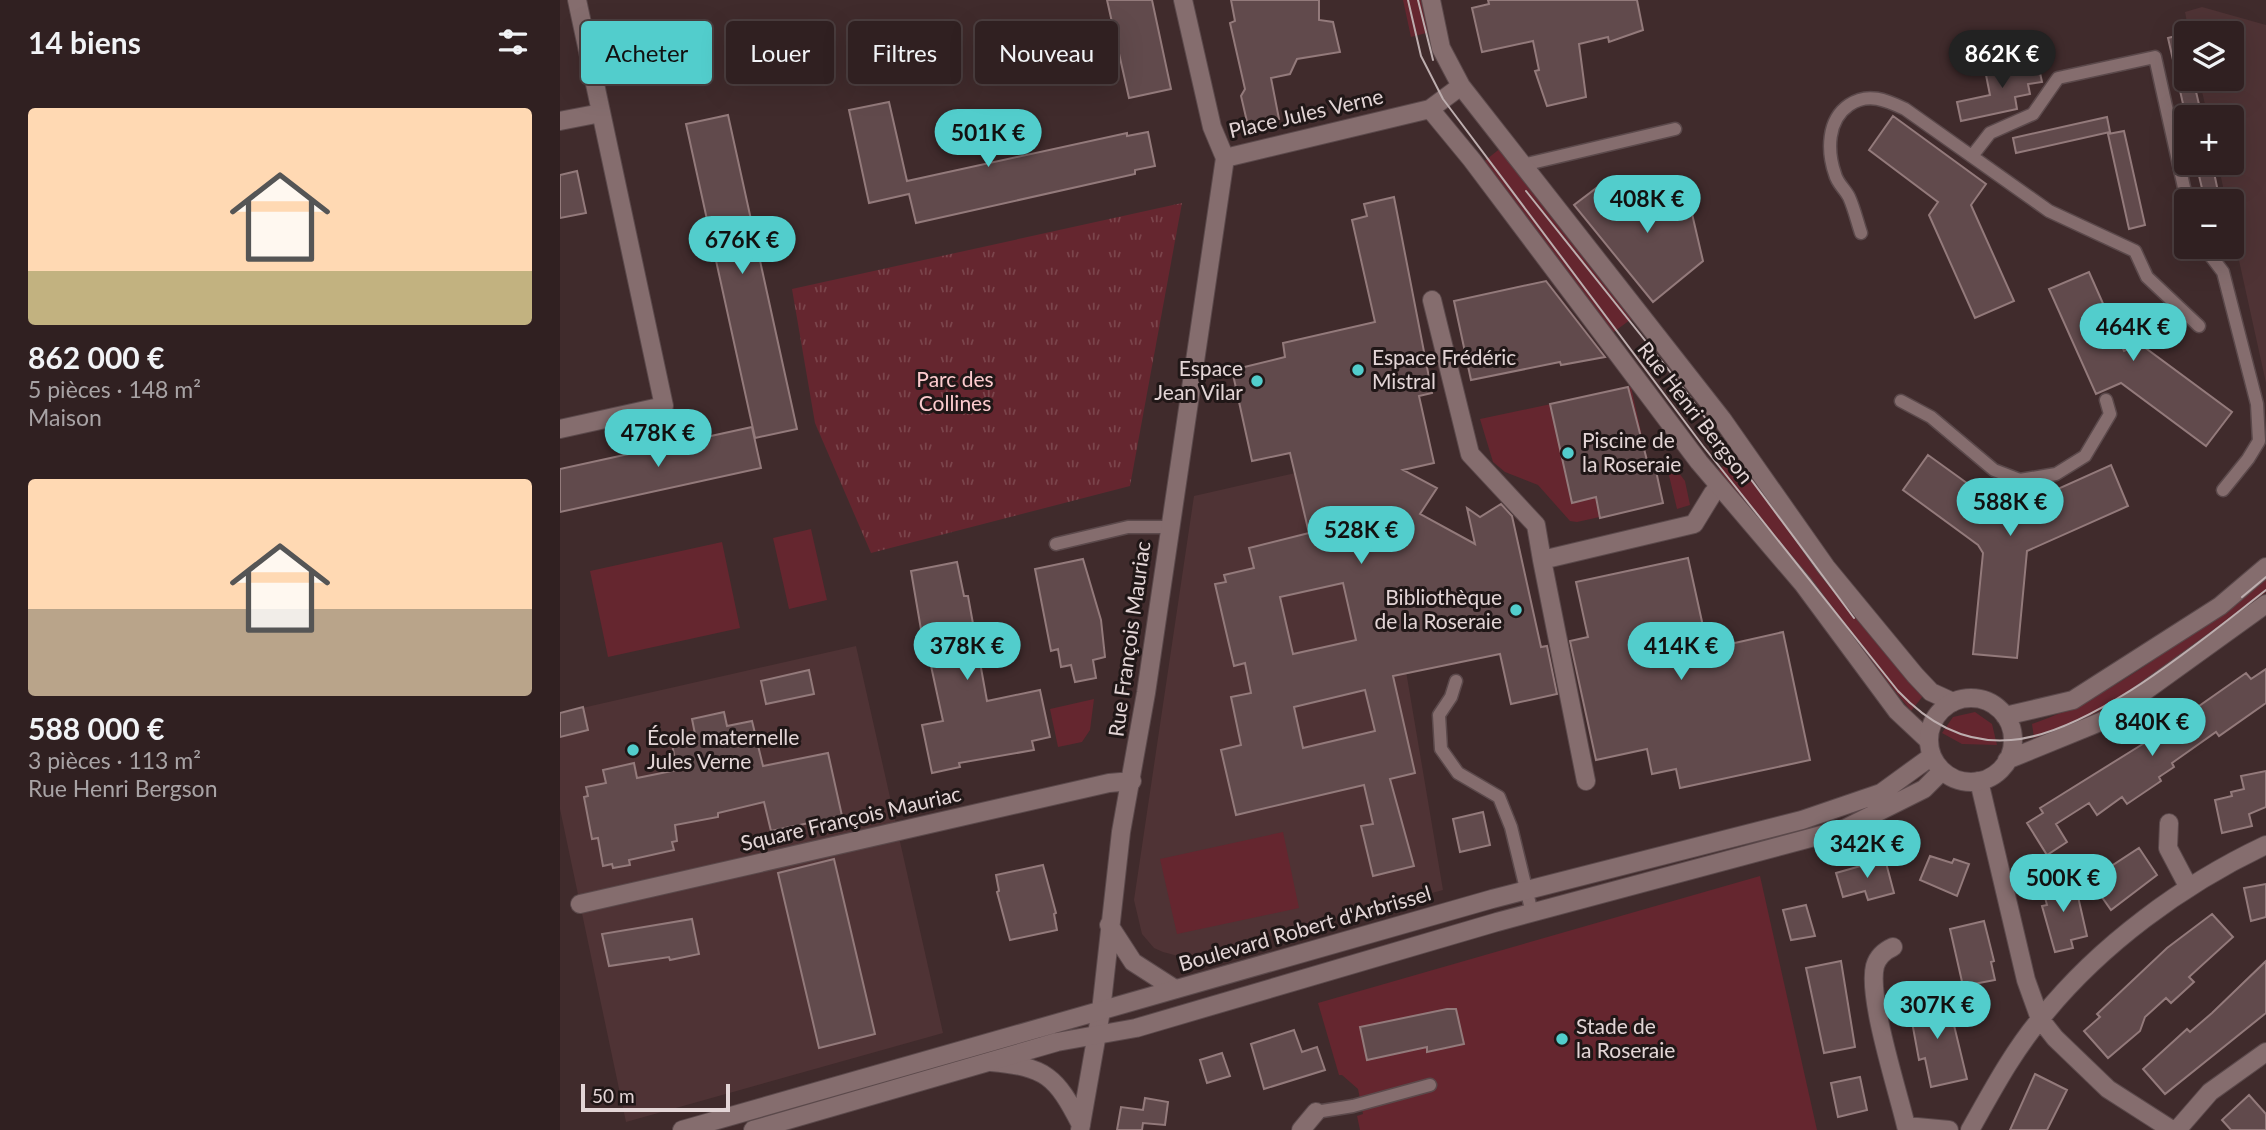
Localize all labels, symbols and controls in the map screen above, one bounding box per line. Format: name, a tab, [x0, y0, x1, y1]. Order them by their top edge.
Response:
chip: Acheter	[581, 21, 712, 84]
chip: Louer	[726, 21, 834, 84]
chip: Filtres	[848, 21, 961, 84]
chip: Nouveau	[975, 21, 1118, 84]
map controls	[2174, 21, 2244, 259]
button: layers	[2174, 21, 2244, 91]
icon: filters	[494, 23, 532, 61]
text: 14 biens	[28, 24, 141, 60]
pin: 862K €	[1945, 31, 2059, 90]
text: 862K €	[1965, 39, 2039, 67]
street label: Place Jules Verne	[1226, 83, 1385, 142]
button: +	[2174, 105, 2244, 175]
pin: 501K €	[931, 110, 1045, 169]
text: 501K €	[951, 118, 1025, 146]
icon: home	[217, 154, 343, 280]
pin: 408K €	[1590, 176, 1704, 235]
text: 408K €	[1610, 184, 1684, 212]
button: −	[2174, 189, 2244, 259]
pin: 676K €	[685, 216, 799, 276]
text: 676K €	[705, 225, 779, 253]
pin: 464K €	[2076, 304, 2190, 363]
text: 464K €	[2096, 312, 2170, 340]
street label: Rue Henri Bergson	[1633, 336, 1759, 488]
text: 862 000 €	[28, 339, 164, 375]
place label: Espace Frédéric Mistral	[1372, 344, 1516, 393]
place label: Espace Jean Vilar	[1154, 355, 1243, 404]
marker: Espace Frédéric Mistral	[1350, 362, 1366, 378]
park label: Parc des Collines	[916, 366, 994, 415]
marker: Espace Jean Vilar	[1249, 373, 1265, 389]
text: 5 pièces · 148 m²	[28, 375, 201, 403]
text: Maison	[28, 403, 102, 431]
pin: 478K €	[601, 410, 715, 469]
text: 478K €	[621, 418, 695, 446]
place label: Piscine de la Roseraie	[1582, 427, 1681, 476]
marker: Piscine de la Roseraie	[1560, 445, 1576, 461]
pin: 588K €	[1953, 478, 2067, 538]
text: 588K €	[1973, 487, 2047, 515]
pin: 528K €	[1304, 506, 1418, 566]
text: 528K €	[1324, 515, 1398, 543]
icon: home	[217, 525, 343, 651]
street label: Rue François Mauriac	[1102, 539, 1155, 738]
place label: Bibliothèque de la Roseraie	[1374, 584, 1502, 633]
marker: Bibliothèque de la Roseraie	[1508, 602, 1524, 618]
pin: 378K €	[910, 622, 1024, 682]
pin: 414K €	[1624, 622, 1738, 682]
text: 378K €	[930, 631, 1004, 659]
text: 414K €	[1644, 631, 1718, 659]
pin: 840K €	[2095, 698, 2209, 758]
text: 840K €	[2115, 707, 2189, 735]
text: 588 000 €	[28, 710, 164, 746]
place label: École maternelle Jules Verne	[647, 724, 799, 773]
marker: École maternelle Jules Verne	[625, 742, 641, 758]
text: 3 pièces · 113 m²	[28, 746, 201, 774]
text: Rue Henri Bergson	[28, 774, 218, 802]
street label: Square François Mauriac	[738, 780, 963, 855]
pin: 342K €	[1810, 820, 1924, 880]
text: 342K €	[1830, 829, 1904, 857]
pin: 500K €	[2006, 855, 2120, 914]
text: 500K €	[2026, 863, 2100, 891]
street label: Boulevard Robert d'Arbrissel	[1176, 880, 1434, 976]
pin: 307K €	[1880, 982, 1994, 1041]
text: 307K €	[1900, 990, 1974, 1018]
place label: Stade de la Roseraie	[1576, 1013, 1675, 1062]
marker: Stade de la Roseraie	[1554, 1031, 1570, 1047]
scale bar	[581, 1081, 730, 1113]
text: 50 m	[592, 1084, 635, 1107]

